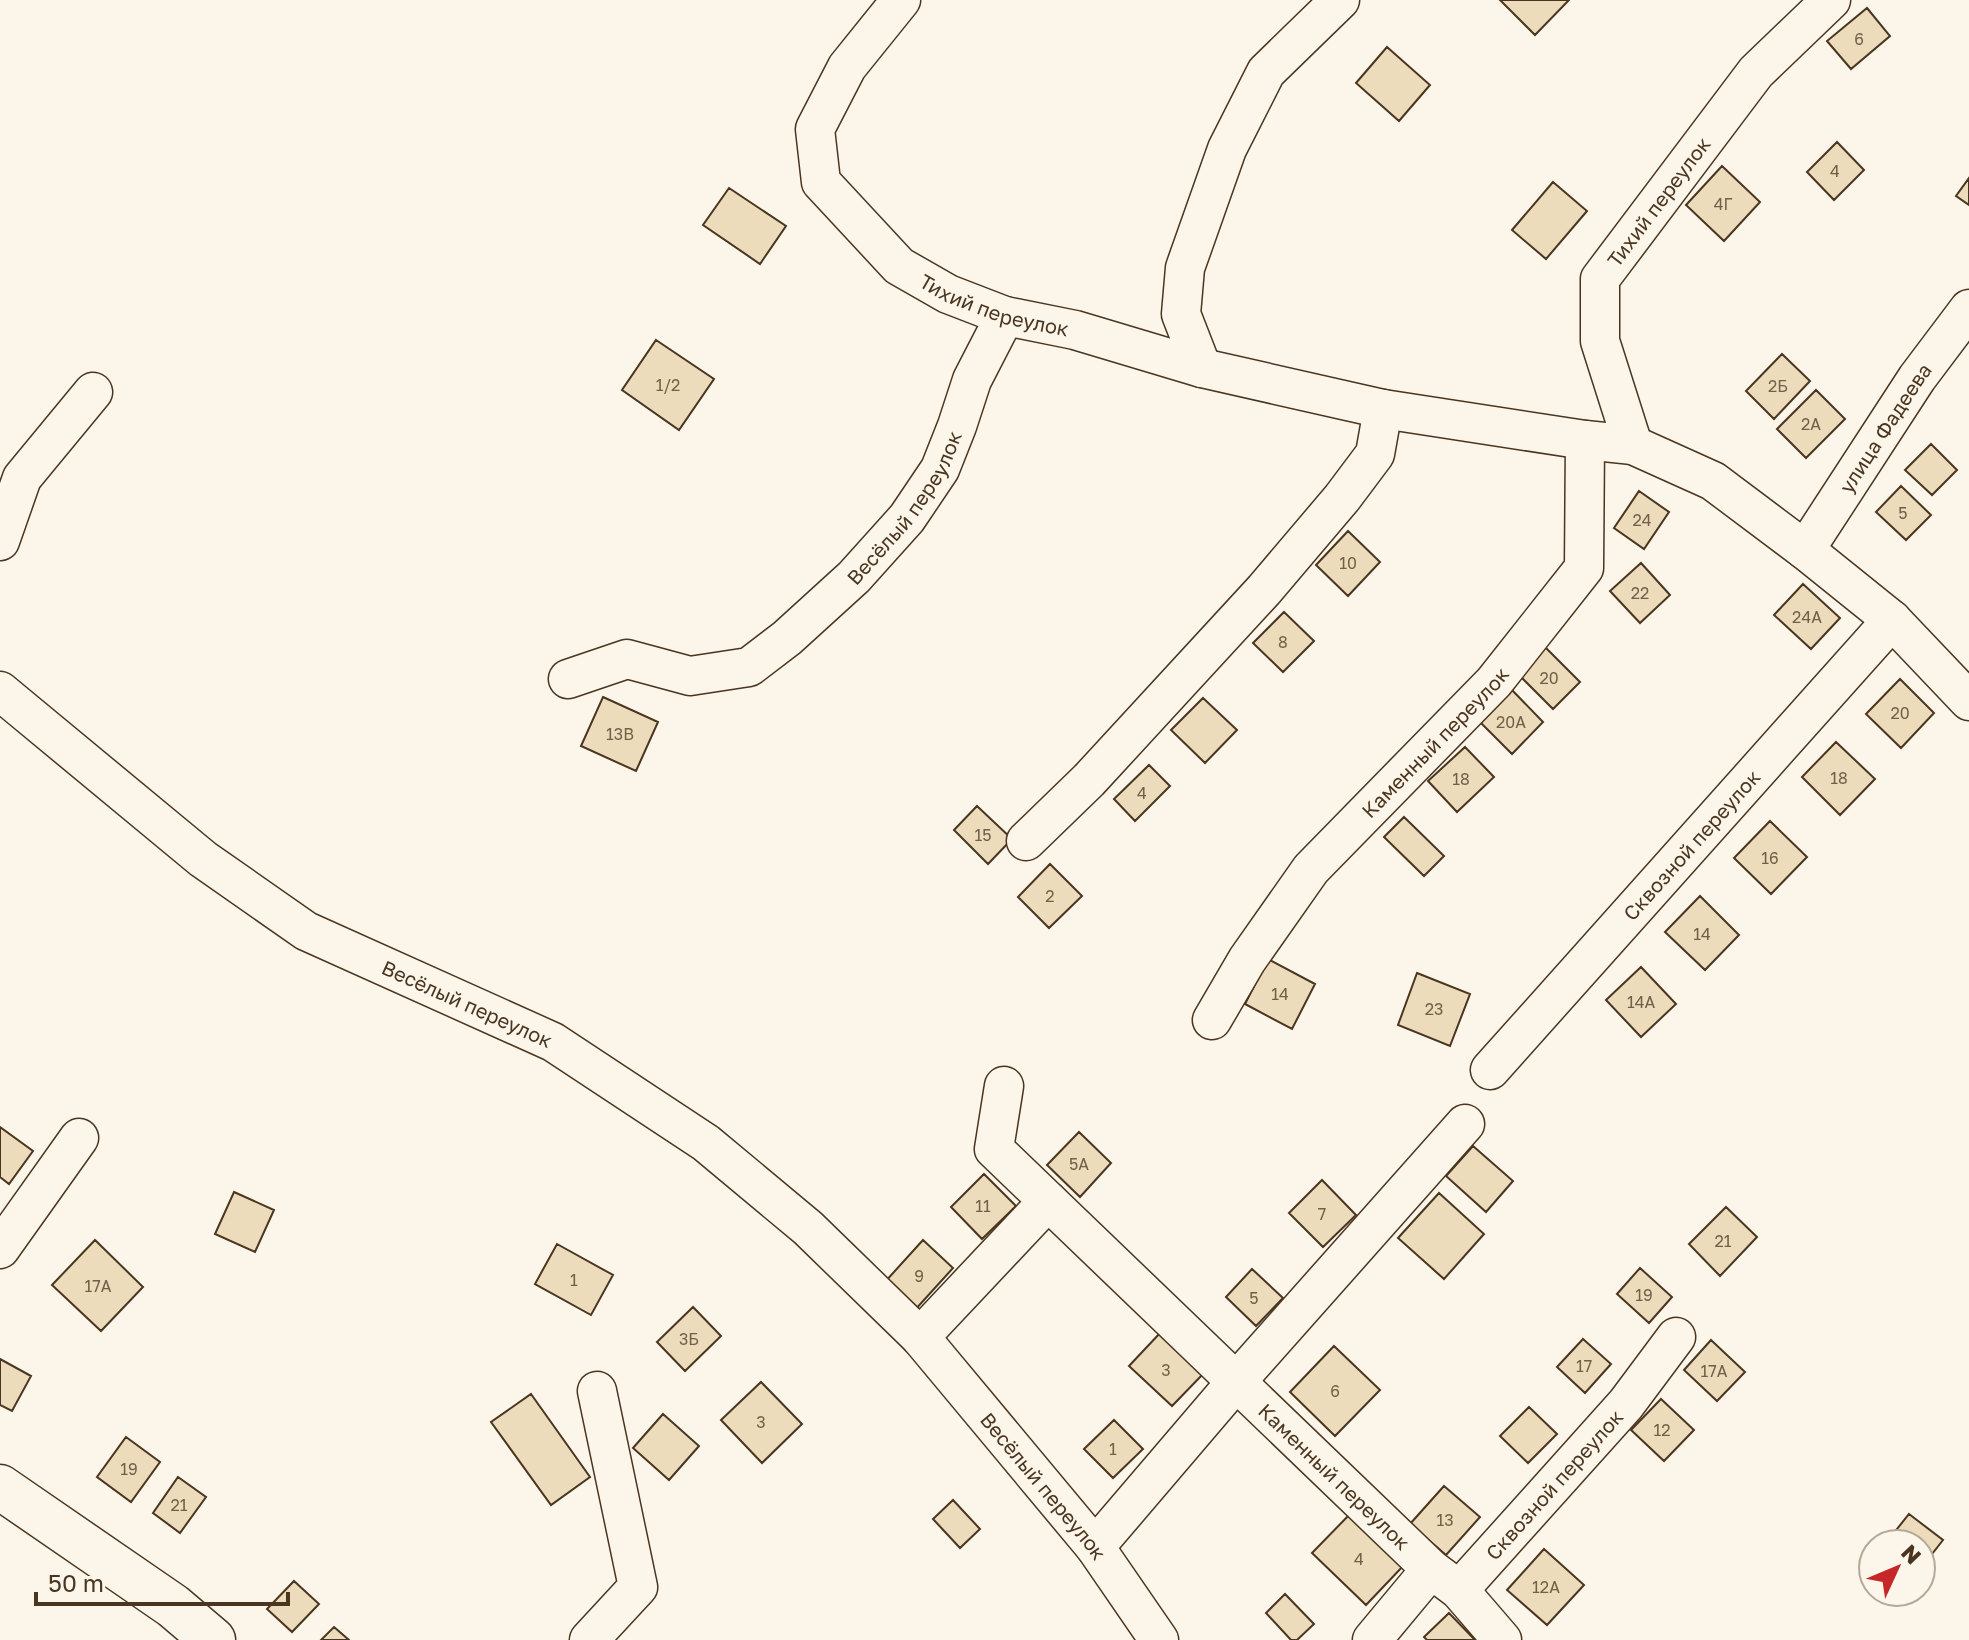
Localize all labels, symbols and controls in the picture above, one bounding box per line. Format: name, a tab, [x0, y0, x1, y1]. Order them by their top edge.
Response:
house number: 6	[1854, 29, 1864, 49]
street label: Тихий переулок	[1602, 132, 1715, 271]
house number: 4	[1830, 161, 1840, 181]
house number: 4Г	[1714, 194, 1732, 214]
street label: Тихий переулок	[916, 268, 1071, 340]
street label: улица Фадеева	[1834, 358, 1936, 497]
house number: 1/2	[656, 375, 680, 395]
house number: 2Б	[1768, 376, 1788, 396]
house number: 2А	[1801, 414, 1821, 434]
street label: Весёлый переулок	[841, 427, 966, 589]
house number: 5	[1898, 503, 1908, 523]
house number: 24	[1632, 510, 1652, 530]
house number: 10	[1339, 553, 1357, 573]
house number: 22	[1631, 583, 1649, 603]
house number: 24А	[1792, 607, 1822, 627]
house number: 8	[1278, 632, 1288, 652]
street label: Каменный переулок	[1356, 662, 1513, 822]
house number: 20	[1539, 668, 1559, 688]
house number: 20	[1890, 703, 1910, 723]
house number: 20А	[1496, 712, 1526, 732]
house number: 13В	[606, 724, 634, 744]
street label: Сквозной переулок	[1618, 765, 1765, 925]
house number: 18	[1830, 768, 1848, 788]
house number: 18	[1452, 769, 1470, 789]
house number: 4	[1137, 783, 1147, 803]
house number: 15	[974, 825, 992, 845]
house number: 16	[1761, 848, 1779, 868]
house number: 2	[1045, 886, 1055, 906]
house number: 14	[1693, 924, 1711, 944]
street label: Весёлый переулок	[378, 955, 556, 1052]
house number: 14	[1271, 984, 1289, 1004]
house number: 14А	[1627, 992, 1655, 1012]
house number: 23	[1425, 999, 1443, 1019]
house number: 5А	[1069, 1154, 1089, 1174]
house number: 11	[975, 1196, 991, 1216]
house number: 7	[1318, 1204, 1326, 1224]
house number: 21	[1714, 1231, 1732, 1251]
house number: 9	[914, 1266, 924, 1286]
house number: 1	[570, 1270, 578, 1290]
house number: 17А	[85, 1276, 112, 1296]
house number: 19	[1635, 1285, 1653, 1305]
house number: 5	[1249, 1288, 1259, 1308]
house number: 3Б	[679, 1329, 699, 1349]
house number: 17	[1576, 1356, 1592, 1376]
house number: 3	[1161, 1360, 1171, 1380]
house number: 17А	[1701, 1361, 1728, 1381]
house number: 6	[1330, 1381, 1340, 1401]
street label: Каменный переулок	[1254, 1398, 1415, 1554]
street label: Сквозной переулок	[1480, 1404, 1627, 1564]
street label: Весёлый переулок	[976, 1407, 1112, 1564]
house number: 3	[756, 1412, 766, 1432]
house number: 12	[1653, 1420, 1671, 1440]
house number: 1	[1109, 1439, 1117, 1459]
house number: 19	[120, 1459, 138, 1479]
house number: 21	[170, 1495, 188, 1515]
house number: 13	[1436, 1510, 1454, 1530]
north arrow	[1857, 1528, 1937, 1608]
text: N	[1896, 1538, 1927, 1569]
house number: 4	[1354, 1549, 1364, 1569]
scale bar	[36, 1556, 288, 1606]
text: 50 m	[48, 1568, 104, 1597]
house number: 12А	[1532, 1577, 1560, 1597]

